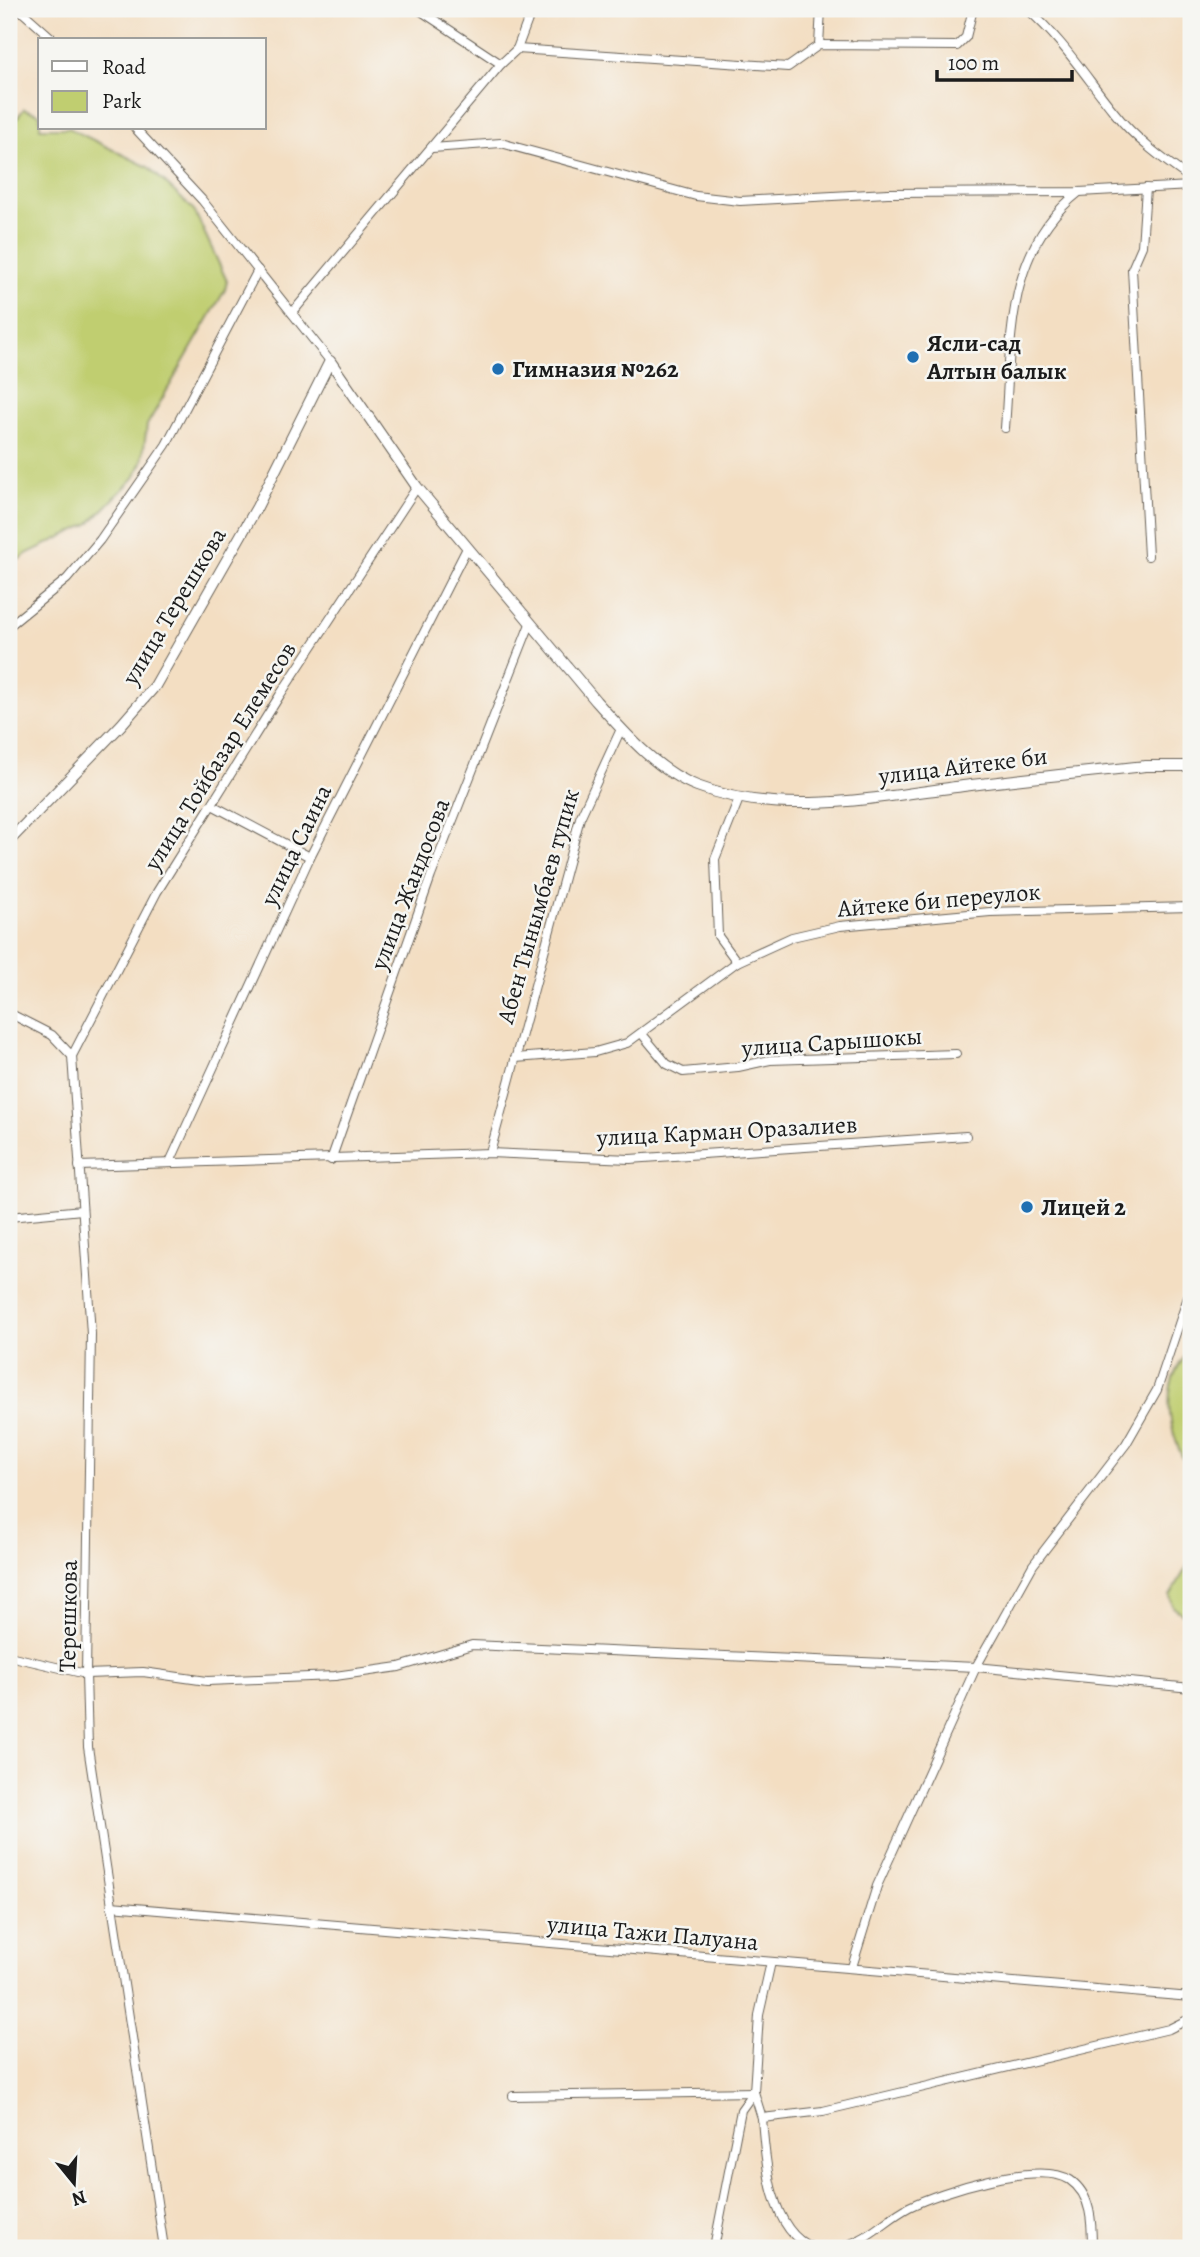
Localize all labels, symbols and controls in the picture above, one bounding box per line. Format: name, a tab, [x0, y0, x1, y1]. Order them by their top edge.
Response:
legend	[38, 38, 266, 130]
scale bar	[937, 38, 1072, 82]
text: 100 m	[948, 49, 999, 77]
text: Road	[102, 53, 146, 81]
text: Park	[102, 87, 142, 115]
place label: Ясли-сад Алтын балык	[926, 327, 1067, 387]
marker: Ясли-сад Алтын балык	[905, 349, 921, 365]
place label: Гимназия №262	[512, 353, 679, 385]
marker: Гимназия №262	[490, 361, 506, 377]
street label: улица Терешкова	[114, 521, 234, 692]
street label: улица Тойбазар Елемесов	[136, 636, 304, 877]
street label: улица Айтеке би	[876, 740, 1049, 792]
street label: улица Саина	[252, 779, 339, 912]
street label: Абен Тынымбаев тупик	[489, 785, 587, 1028]
street label: улица Жандосова	[362, 794, 457, 975]
street label: Айтеке би переулок	[835, 875, 1042, 925]
street label: улица Сарышокы	[740, 1020, 923, 1064]
street label: улица Карман Оразалиев	[595, 1108, 858, 1154]
place label: Лицей 2	[1041, 1191, 1126, 1223]
marker: Лицей 2	[1019, 1199, 1035, 1215]
street label: Терешкова	[51, 1560, 85, 1672]
street label: улица Тажи Палуана	[545, 1908, 760, 1958]
north arrow	[38, 2148, 108, 2218]
text: N	[68, 2184, 90, 2213]

